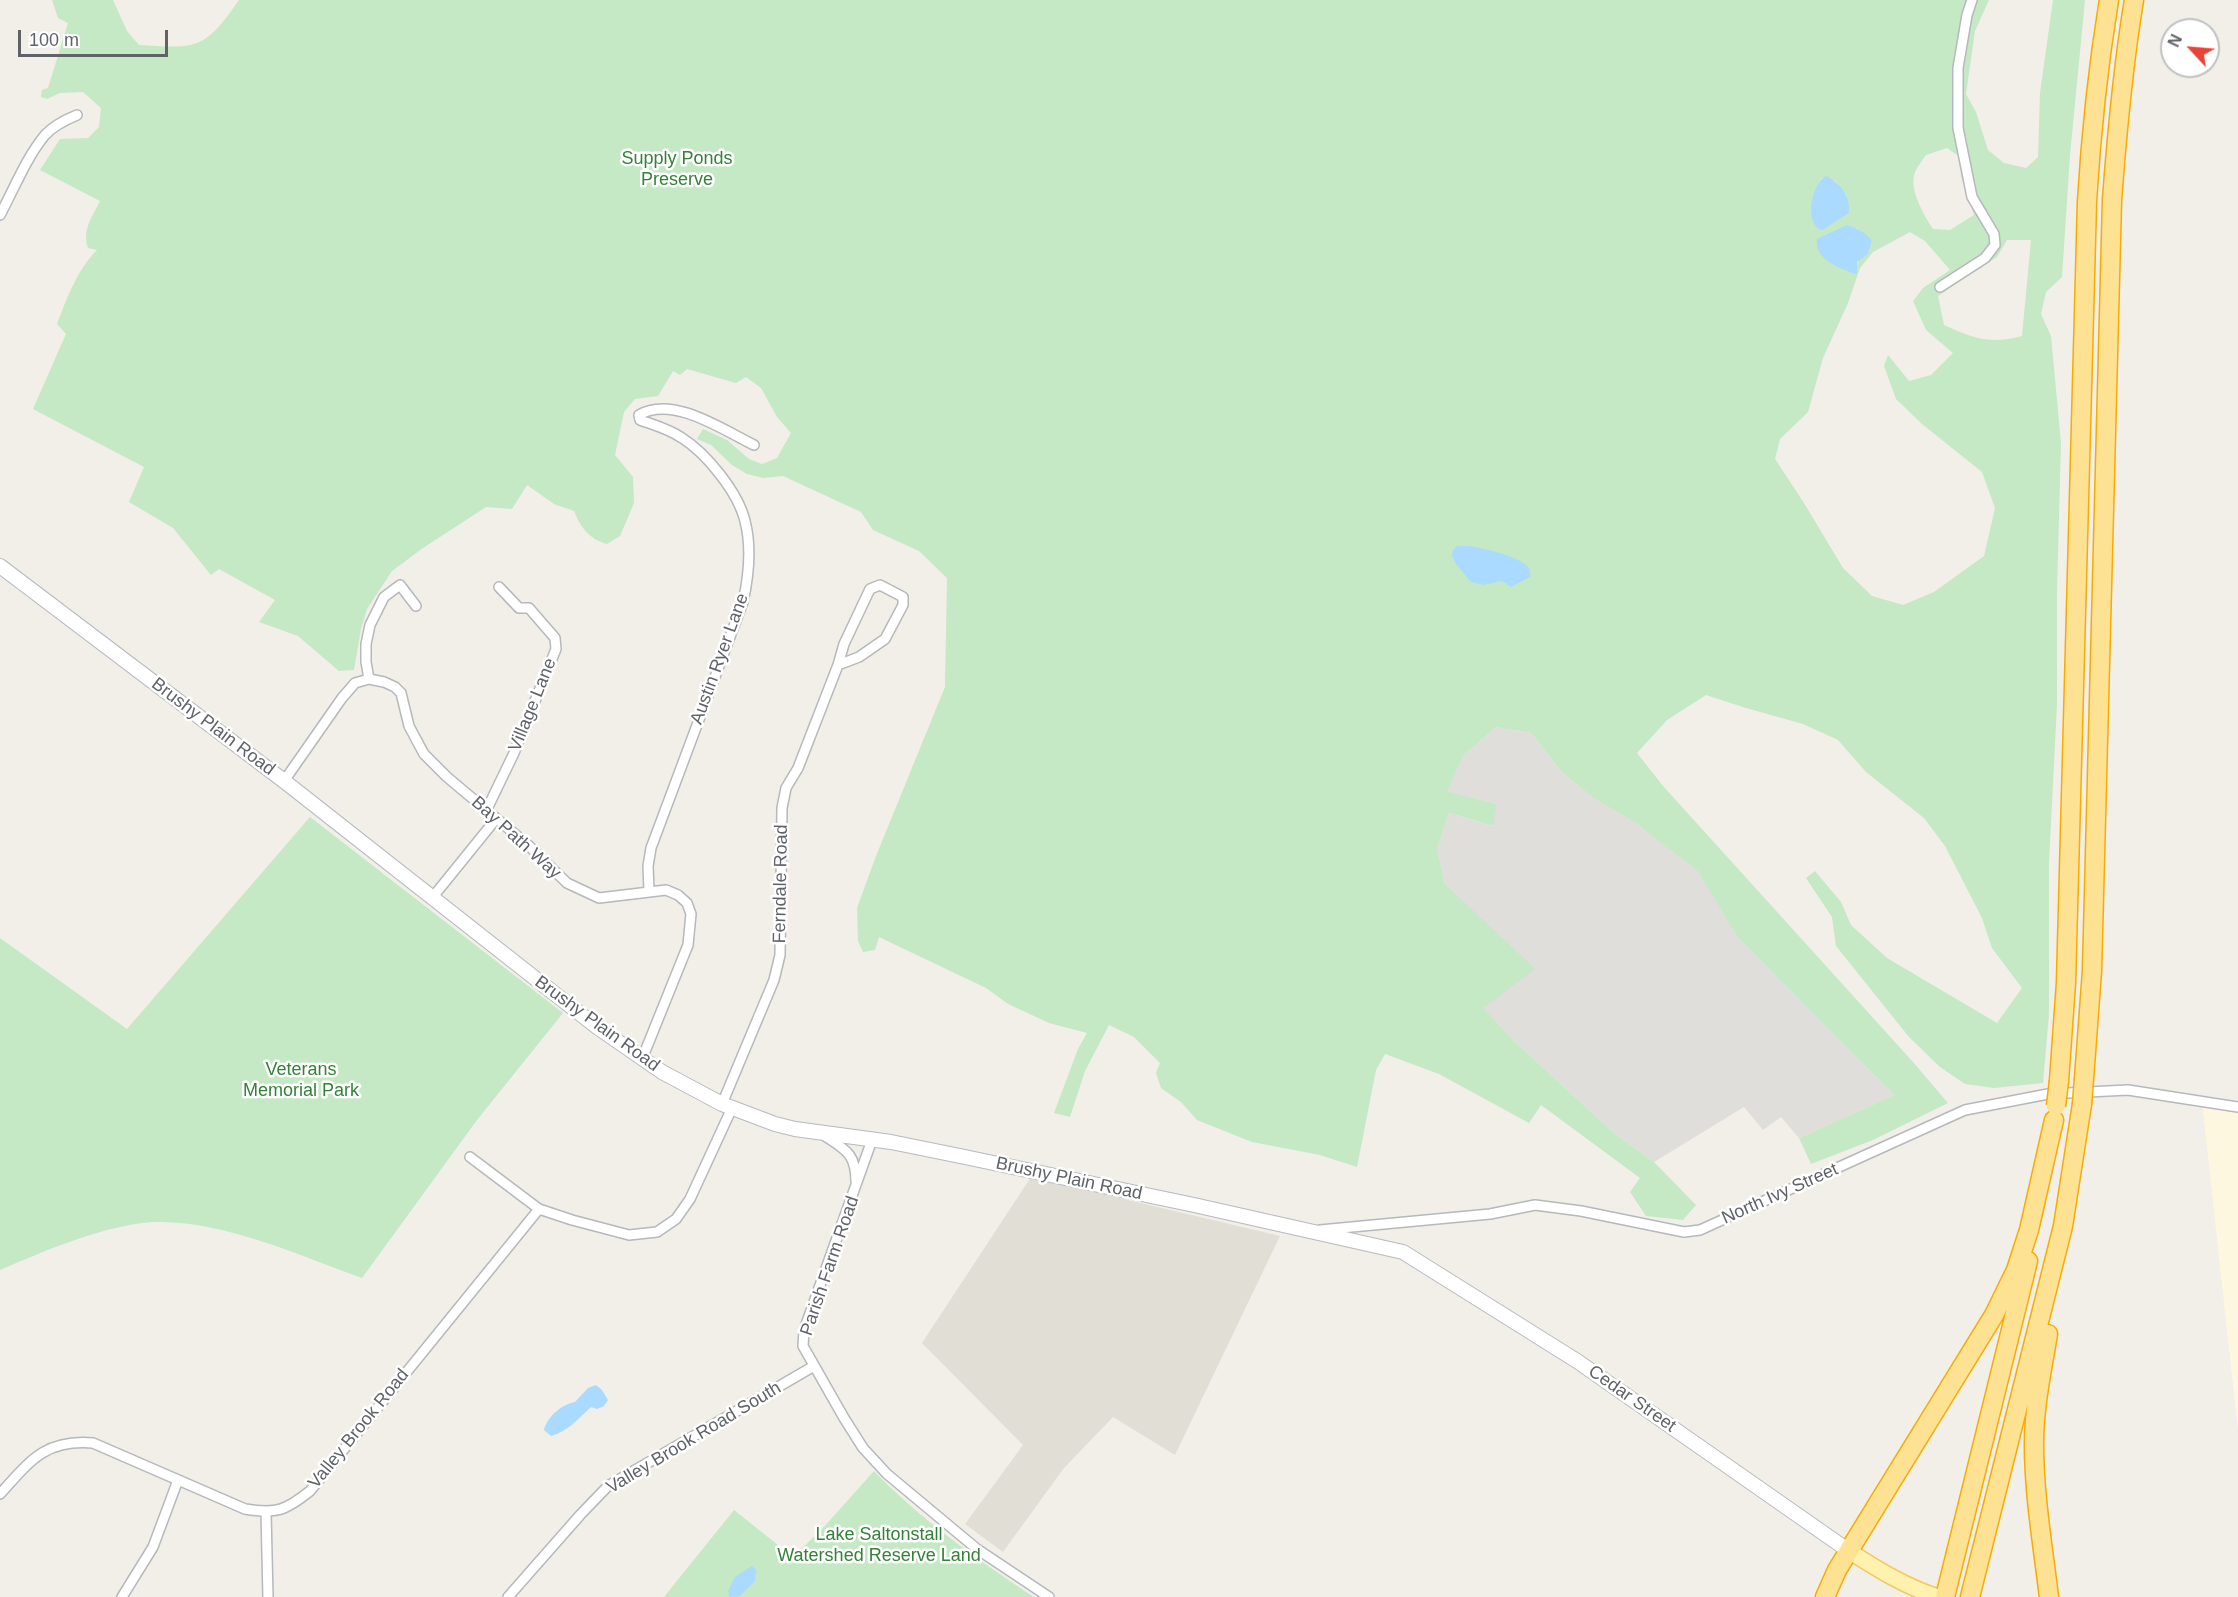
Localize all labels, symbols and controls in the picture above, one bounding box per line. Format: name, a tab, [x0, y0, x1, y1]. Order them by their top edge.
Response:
scale bar	[21, 18, 171, 56]
north arrow	[2160, 18, 2220, 78]
text: 100 m	[29, 30, 79, 50]
text: N	[2165, 32, 2185, 50]
park label: Supply Ponds Preserve	[621, 148, 733, 190]
street label: Austin Ryer Lane	[686, 590, 754, 728]
street label: Village Lane	[504, 655, 562, 755]
street label: Brushy Plain Road	[147, 674, 279, 780]
street label: Bay Path Way	[467, 792, 565, 884]
street label: Ferndale Road	[769, 824, 793, 944]
street label: Brushy Plain Road	[530, 971, 664, 1077]
park label: Veterans Memorial Park	[243, 1059, 359, 1102]
street label: Brushy Plain Road	[994, 1153, 1144, 1205]
street label: North Ivy Street	[1718, 1159, 1842, 1229]
street label: Parish Farm Road	[796, 1193, 864, 1339]
street label: Cedar Street	[1584, 1361, 1680, 1437]
street label: Valley Brook Road	[304, 1365, 414, 1493]
street label: Valley Brook Road South	[603, 1377, 785, 1499]
park label: Lake Saltonstall Watershed Reserve Land	[777, 1524, 981, 1567]

